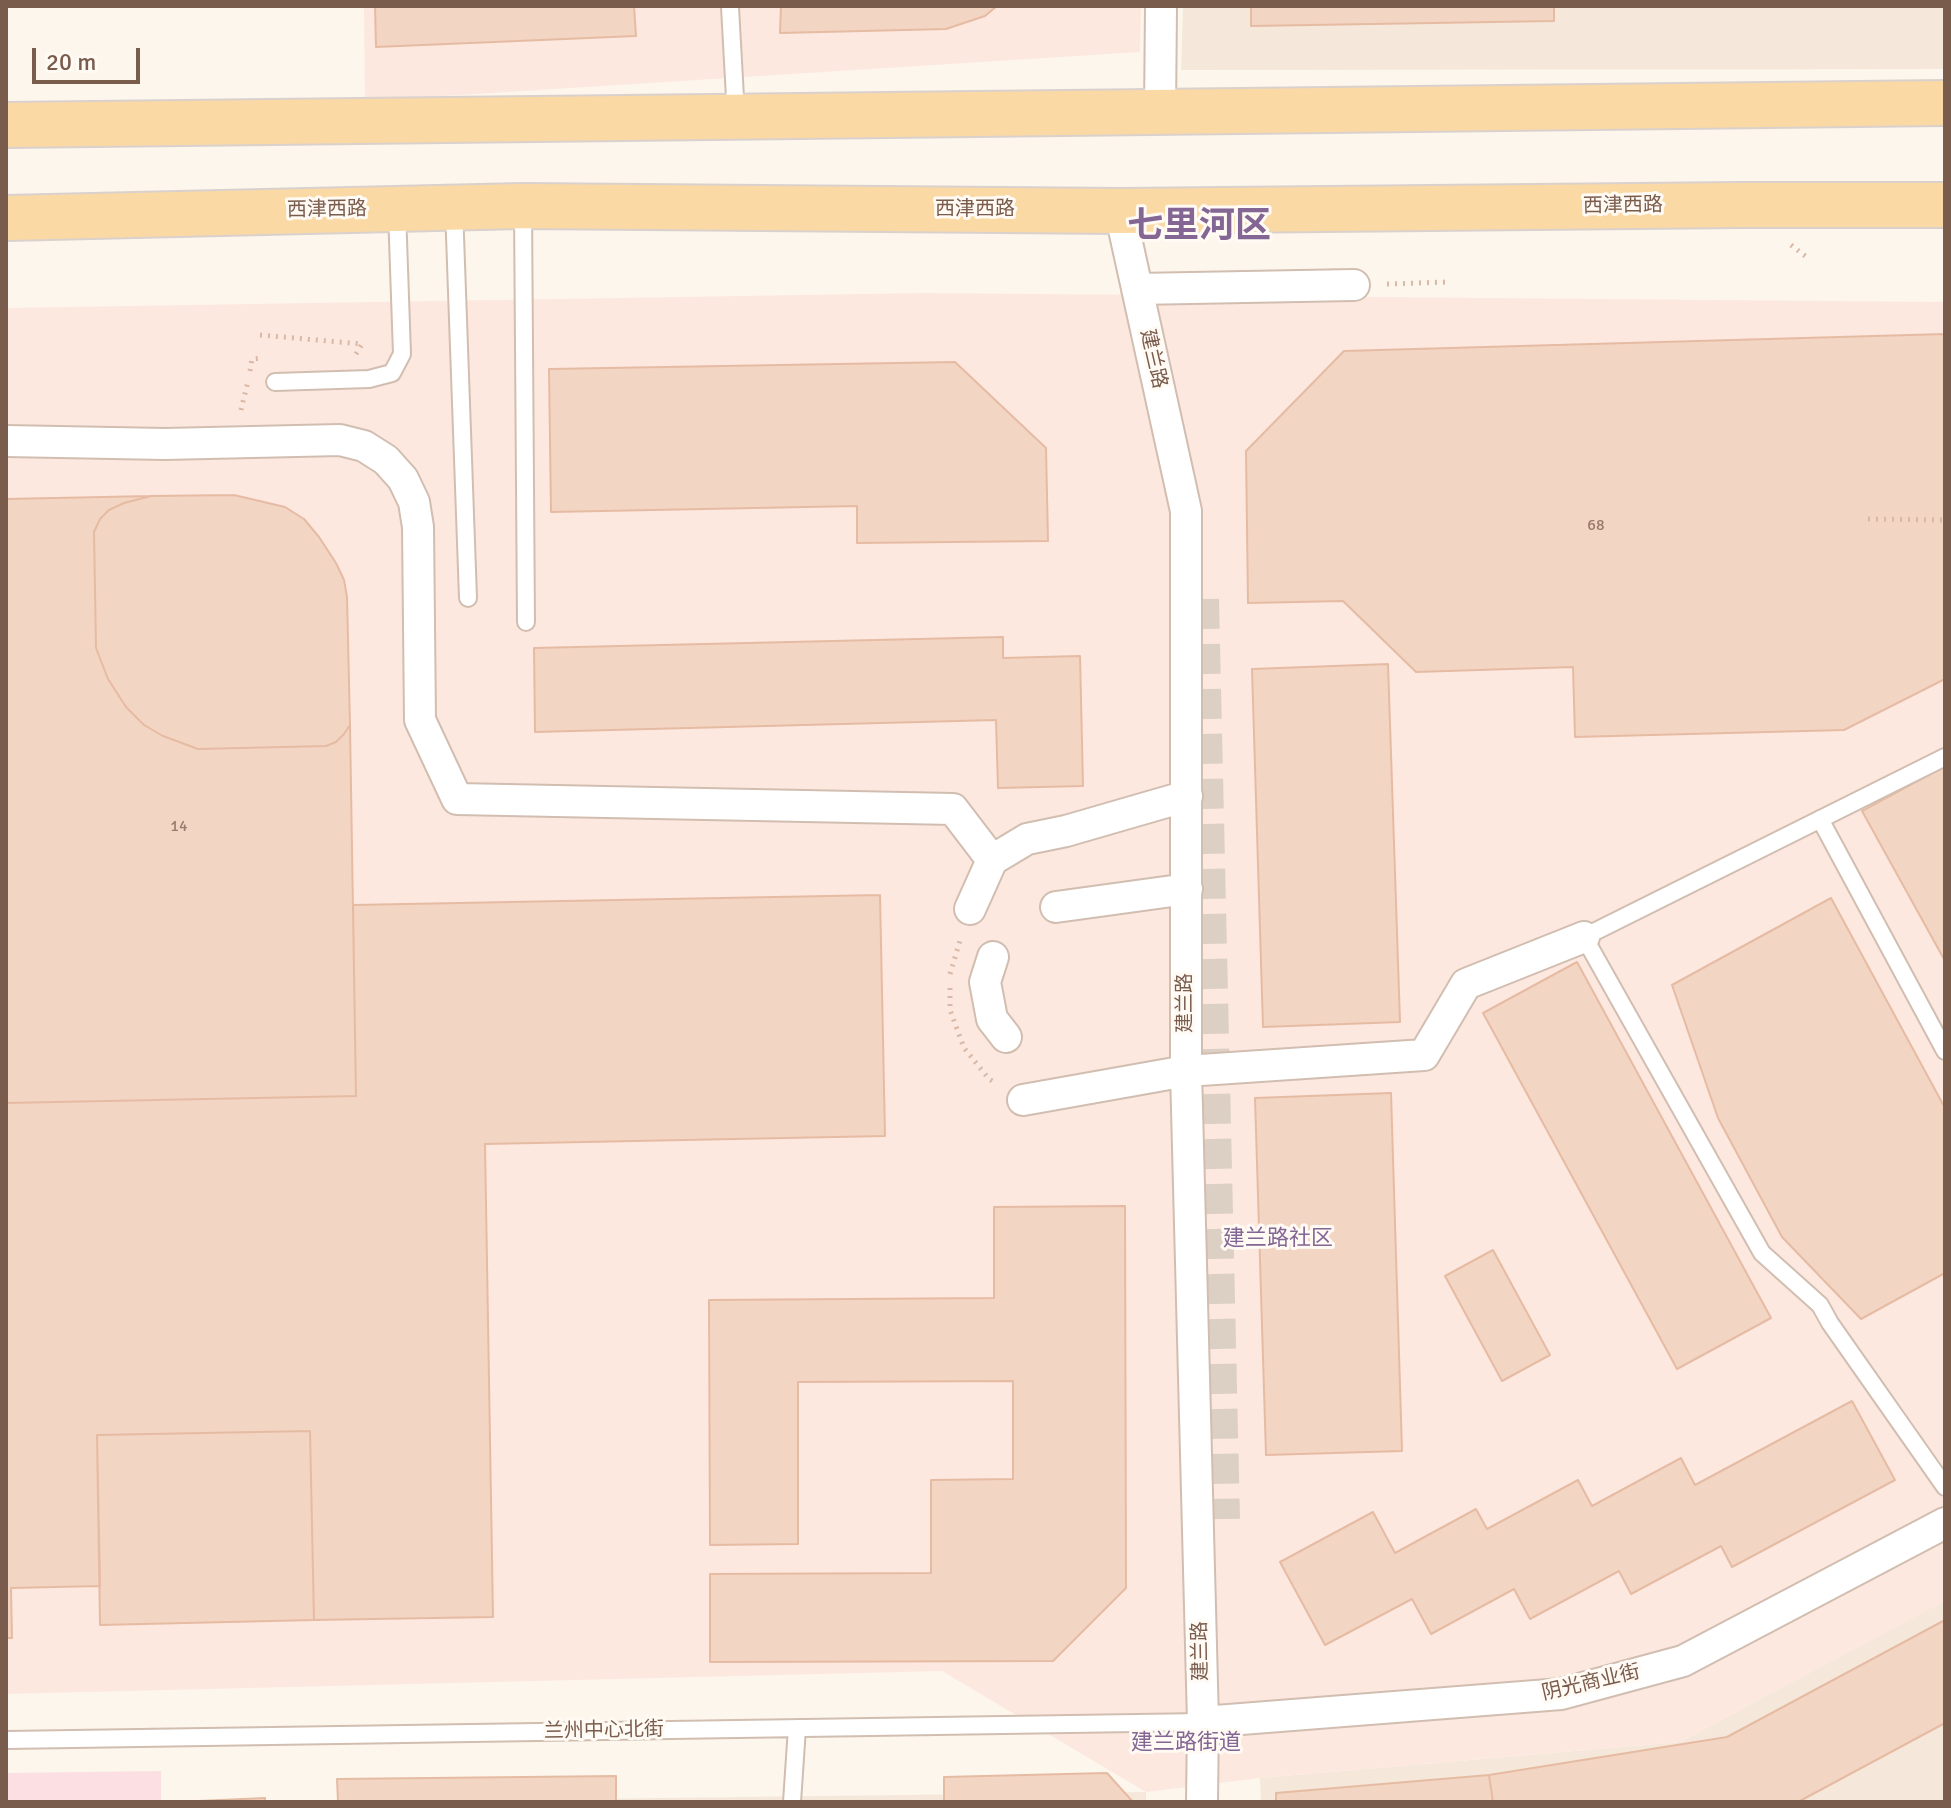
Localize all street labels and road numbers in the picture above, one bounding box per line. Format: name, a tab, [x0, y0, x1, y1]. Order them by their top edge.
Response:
street label: 西津西路	[1583, 193, 1663, 219]
street label: 西津西路	[287, 197, 367, 223]
street label: 西津西路	[935, 198, 1015, 222]
street label: 建兰路	[1135, 327, 1171, 391]
street label: 建兰路	[1174, 973, 1198, 1033]
street label: 建兰路	[1188, 1621, 1214, 1681]
street label: 阴光商业街	[1540, 1660, 1642, 1706]
street label: 兰州中心北街	[544, 1718, 664, 1744]

